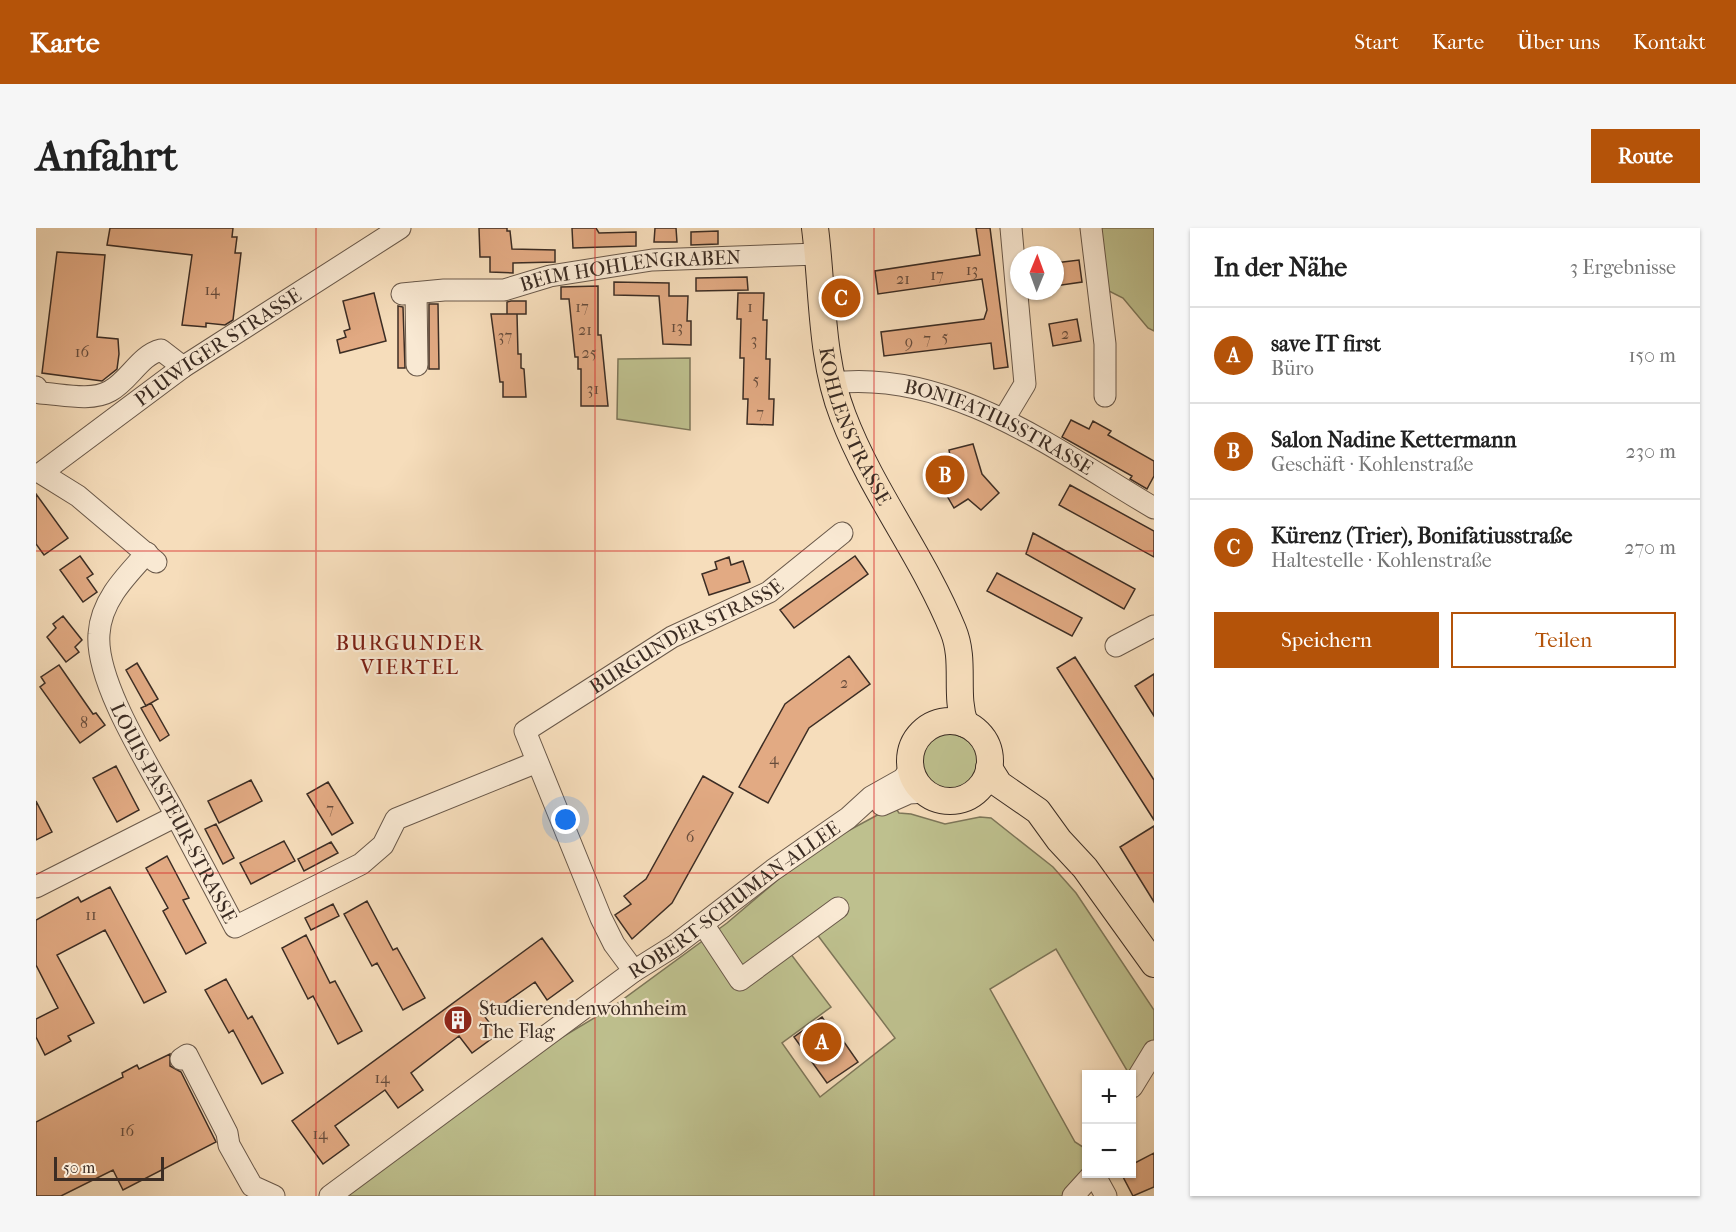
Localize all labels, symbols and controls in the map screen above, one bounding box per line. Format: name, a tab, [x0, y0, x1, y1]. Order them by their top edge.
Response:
text: Karte	[30, 26, 100, 59]
text: Start	[1354, 30, 1399, 54]
text: Karte	[1432, 30, 1484, 54]
text: Über uns	[1517, 30, 1600, 54]
text: Kontakt	[1633, 30, 1706, 54]
button: Route	[1591, 129, 1700, 183]
text: Anfahrt	[36, 132, 178, 181]
street label: BEIM HOHLENGRABEN	[517, 246, 742, 297]
north arrow	[1010, 246, 1064, 300]
text: In der Nähe	[1214, 252, 1347, 283]
text: 3 Ergebnisse	[1570, 256, 1676, 279]
house number: 13	[966, 260, 978, 279]
house number: 17	[930, 265, 944, 284]
house number: 21	[896, 269, 910, 288]
pin: C	[822, 276, 860, 320]
house number: 14	[204, 280, 220, 299]
street label: PLUWIGER STRASSE	[130, 283, 306, 411]
house number: 17	[575, 297, 589, 316]
house number: 1	[747, 297, 753, 316]
house number: 13	[671, 317, 683, 336]
house number: 21	[578, 320, 592, 339]
house number: 2	[1061, 324, 1069, 343]
house number: 37	[498, 326, 512, 345]
house number: 5	[942, 327, 949, 346]
house number: 7	[923, 329, 931, 348]
house number: 3	[751, 330, 757, 349]
text: save IT first	[1271, 331, 1381, 357]
house number: 9	[905, 332, 913, 351]
house number: 16	[75, 342, 89, 361]
house number: 25	[581, 343, 597, 362]
text: A	[1227, 344, 1240, 367]
text: 150 m	[1628, 344, 1676, 367]
street label: KOHLENSTRASSE	[814, 345, 896, 509]
text: Büro	[1271, 357, 1314, 380]
house number: 5	[753, 370, 760, 389]
street label: BONIFATIUSSTRASSE	[898, 377, 1096, 483]
house number: 31	[587, 379, 599, 398]
house number: 7	[756, 403, 764, 422]
text: Salon Nadine Kettermann	[1271, 427, 1517, 453]
text: B	[1227, 440, 1240, 463]
text: 230 m	[1626, 440, 1676, 463]
pin: B	[926, 452, 964, 498]
text: Geschäft · Kohlenstraße	[1271, 453, 1473, 476]
text: Kürenz (Trier), Bonifatiusstraße	[1271, 523, 1572, 549]
text: C	[1227, 536, 1240, 559]
text: 270 m	[1624, 536, 1676, 559]
text: Haltestelle · Kohlenstraße	[1271, 549, 1492, 572]
street label: BURGUNDER STRASSE	[585, 574, 788, 699]
button: Speichern	[1214, 612, 1439, 668]
button: Teilen	[1451, 612, 1676, 668]
district label: BURGUNDER VIERTEL	[336, 631, 484, 679]
house number: 2	[840, 673, 848, 692]
street label: LOUIS-PASTEUR-STRASSE	[105, 699, 242, 927]
house number: 8	[80, 713, 88, 732]
house number: 4	[769, 749, 779, 768]
house number: 7	[326, 799, 334, 818]
your location	[551, 805, 580, 834]
street label: ROBERT-SCHUMAN-ALLEE	[624, 816, 844, 984]
house number: 6	[686, 827, 695, 846]
house number: 11	[85, 905, 97, 924]
place label: Studierendenwohnheim The Flag	[479, 997, 687, 1043]
building icon: Studierendenwohnheim The Flag	[442, 1004, 474, 1036]
pin: A	[802, 1020, 842, 1064]
house number: 14	[374, 1068, 390, 1087]
map controls	[1082, 1070, 1136, 1178]
button: +	[1082, 1070, 1136, 1124]
house number: 16	[120, 1121, 134, 1140]
house number: 14	[312, 1124, 328, 1143]
button: −	[1082, 1124, 1136, 1178]
scale bar	[54, 1154, 164, 1182]
text: 50 m	[63, 1158, 95, 1177]

